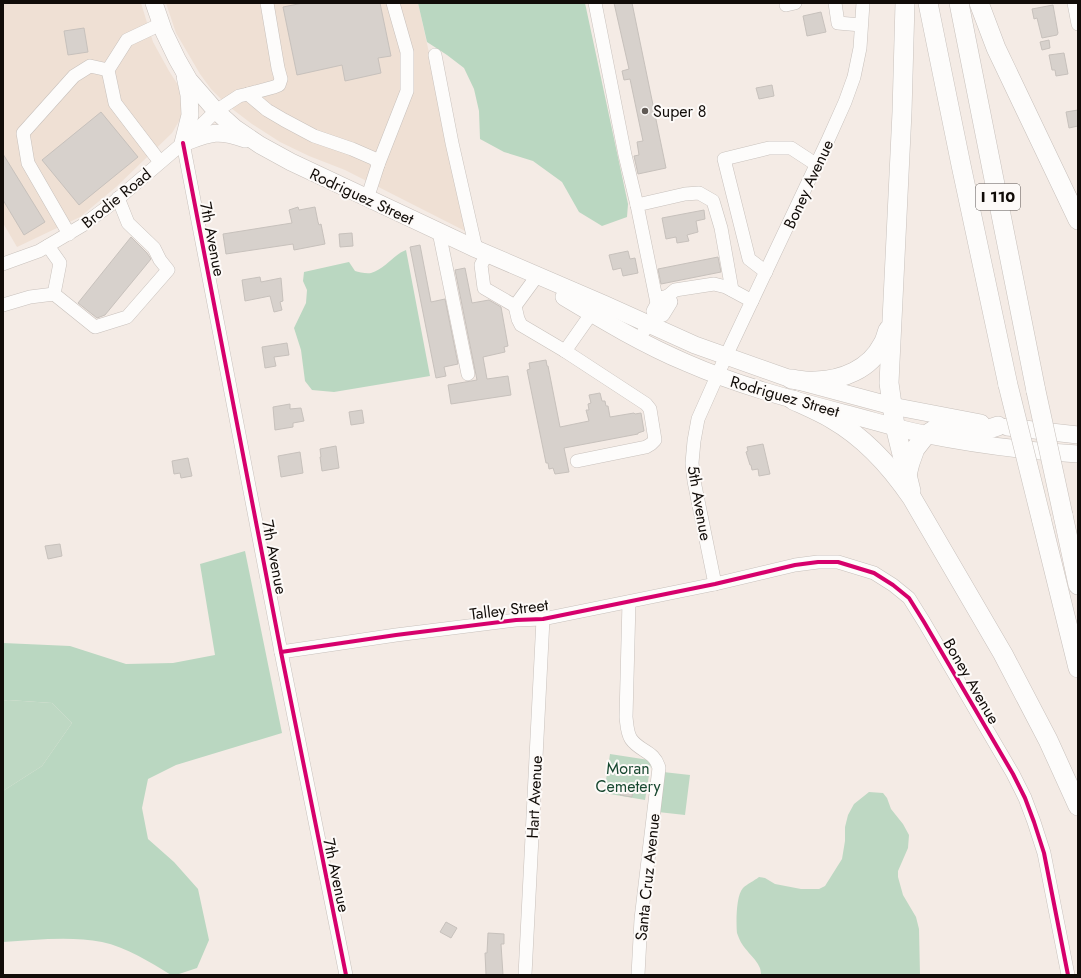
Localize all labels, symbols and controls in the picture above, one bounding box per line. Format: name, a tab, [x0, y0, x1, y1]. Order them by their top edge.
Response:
place label: Super 8	[653, 100, 707, 123]
marker: Super 8	[640, 106, 650, 116]
street label: Boney Avenue	[778, 136, 839, 232]
street label: Rodriguez Street	[306, 162, 418, 231]
street label: Brodie Road	[77, 163, 156, 234]
road number: I 110	[976, 184, 1020, 210]
street label: 7th Avenue	[194, 200, 231, 278]
street label: Rodriguez Street	[728, 370, 842, 423]
street label: 5th Avenue	[682, 464, 717, 542]
street label: 7th Avenue	[256, 518, 293, 596]
street label: Talley Street	[468, 593, 550, 626]
street label: Boney Avenue	[938, 634, 1005, 728]
street label: Hart Avenue	[521, 755, 548, 839]
park label: Moran Cemetery	[595, 757, 661, 798]
street label: Santa Cruz Avenue	[629, 812, 666, 942]
street label: 7th Avenue	[317, 836, 356, 914]

